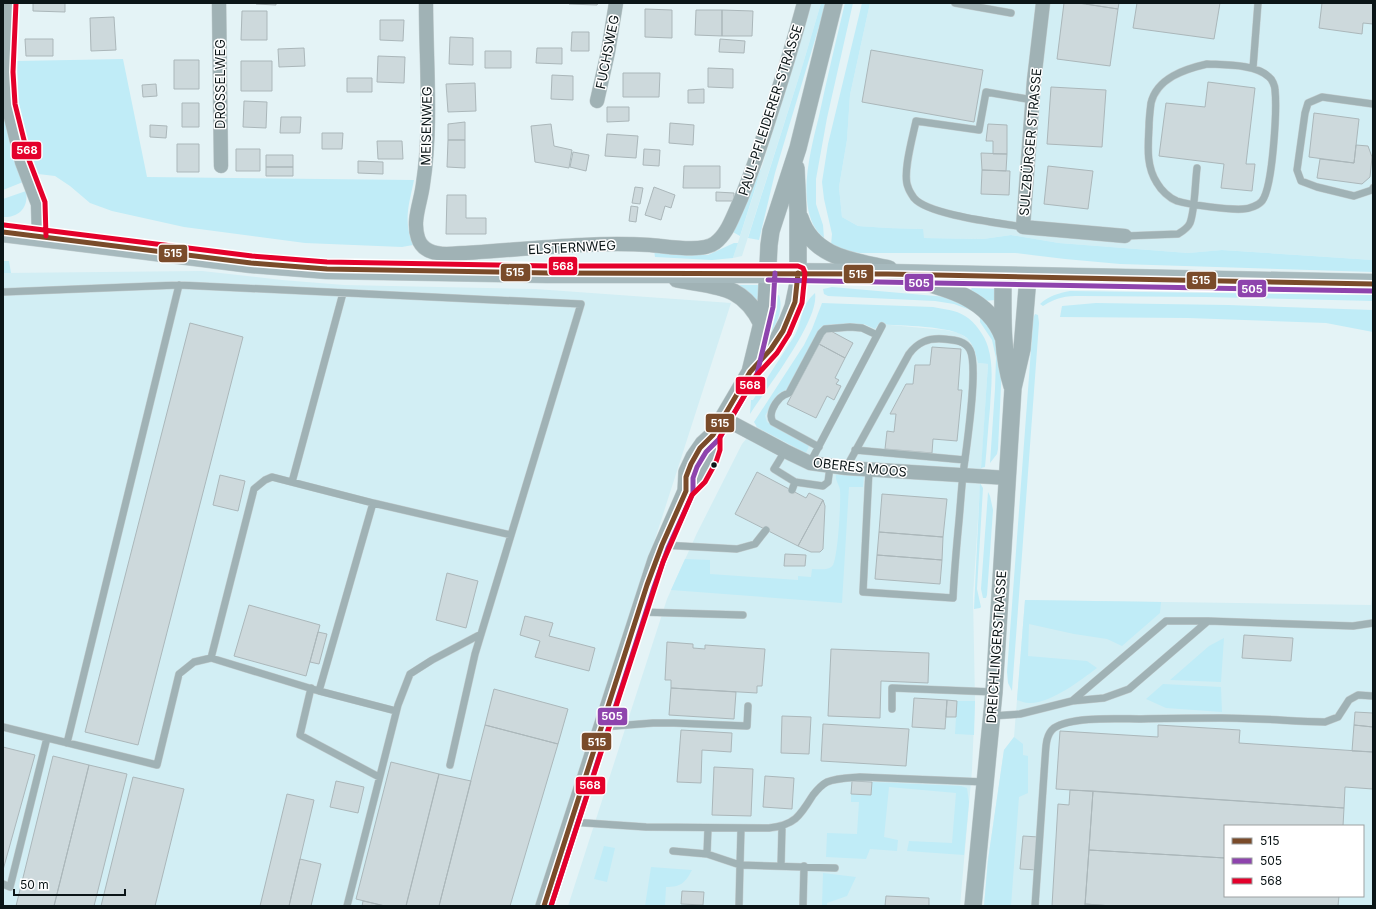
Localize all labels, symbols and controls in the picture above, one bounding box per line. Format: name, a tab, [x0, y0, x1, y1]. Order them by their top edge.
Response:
street label: FUCHSWEG	[592, 14, 622, 90]
street label: PAUL-PFLEIDERER-STRASSE	[735, 22, 805, 198]
street label: DROSSELWEG	[212, 39, 228, 129]
street label: SULZBÜRGER STRASSE	[1016, 67, 1044, 217]
street label: MEISENWEG	[417, 86, 435, 166]
line badge: 568	[11, 141, 42, 160]
text: 568	[16, 143, 38, 157]
street label: ELSTERNWEG	[528, 237, 616, 257]
line badge: 515	[158, 244, 188, 263]
text: 515	[164, 246, 182, 260]
line badge: 568	[548, 256, 578, 276]
text: 568	[552, 259, 574, 273]
line badge: 515	[500, 263, 531, 282]
line badge: 515	[843, 264, 874, 284]
text: 515	[506, 265, 524, 279]
text: 515	[849, 267, 867, 281]
line badge: 515	[1186, 271, 1217, 290]
line badge: 505	[904, 273, 934, 292]
text: 515	[1192, 273, 1210, 287]
text: 505	[908, 276, 930, 290]
line badge: 505	[1237, 279, 1267, 298]
text: 505	[1241, 282, 1263, 296]
line badge: 568	[735, 376, 766, 395]
text: 568	[739, 378, 761, 392]
line badge: 515	[705, 413, 735, 433]
text: 515	[711, 416, 729, 430]
street label: OBERES MOOS	[812, 454, 908, 480]
unlabelled marker	[709, 460, 719, 470]
street label: DREICHLINGERSTRASSE	[983, 570, 1009, 724]
line badge: 505	[597, 707, 628, 726]
text: 505	[601, 709, 623, 723]
line badge: 515	[581, 732, 612, 751]
text: 515	[588, 735, 606, 749]
line badge: 568	[575, 776, 606, 795]
text: 568	[579, 778, 601, 792]
legend	[1224, 825, 1364, 897]
text: 515	[1260, 833, 1279, 848]
text: 505	[1260, 853, 1282, 868]
scale bar	[14, 871, 125, 897]
text: 568	[1260, 873, 1282, 888]
text: 50 m	[20, 877, 49, 892]

